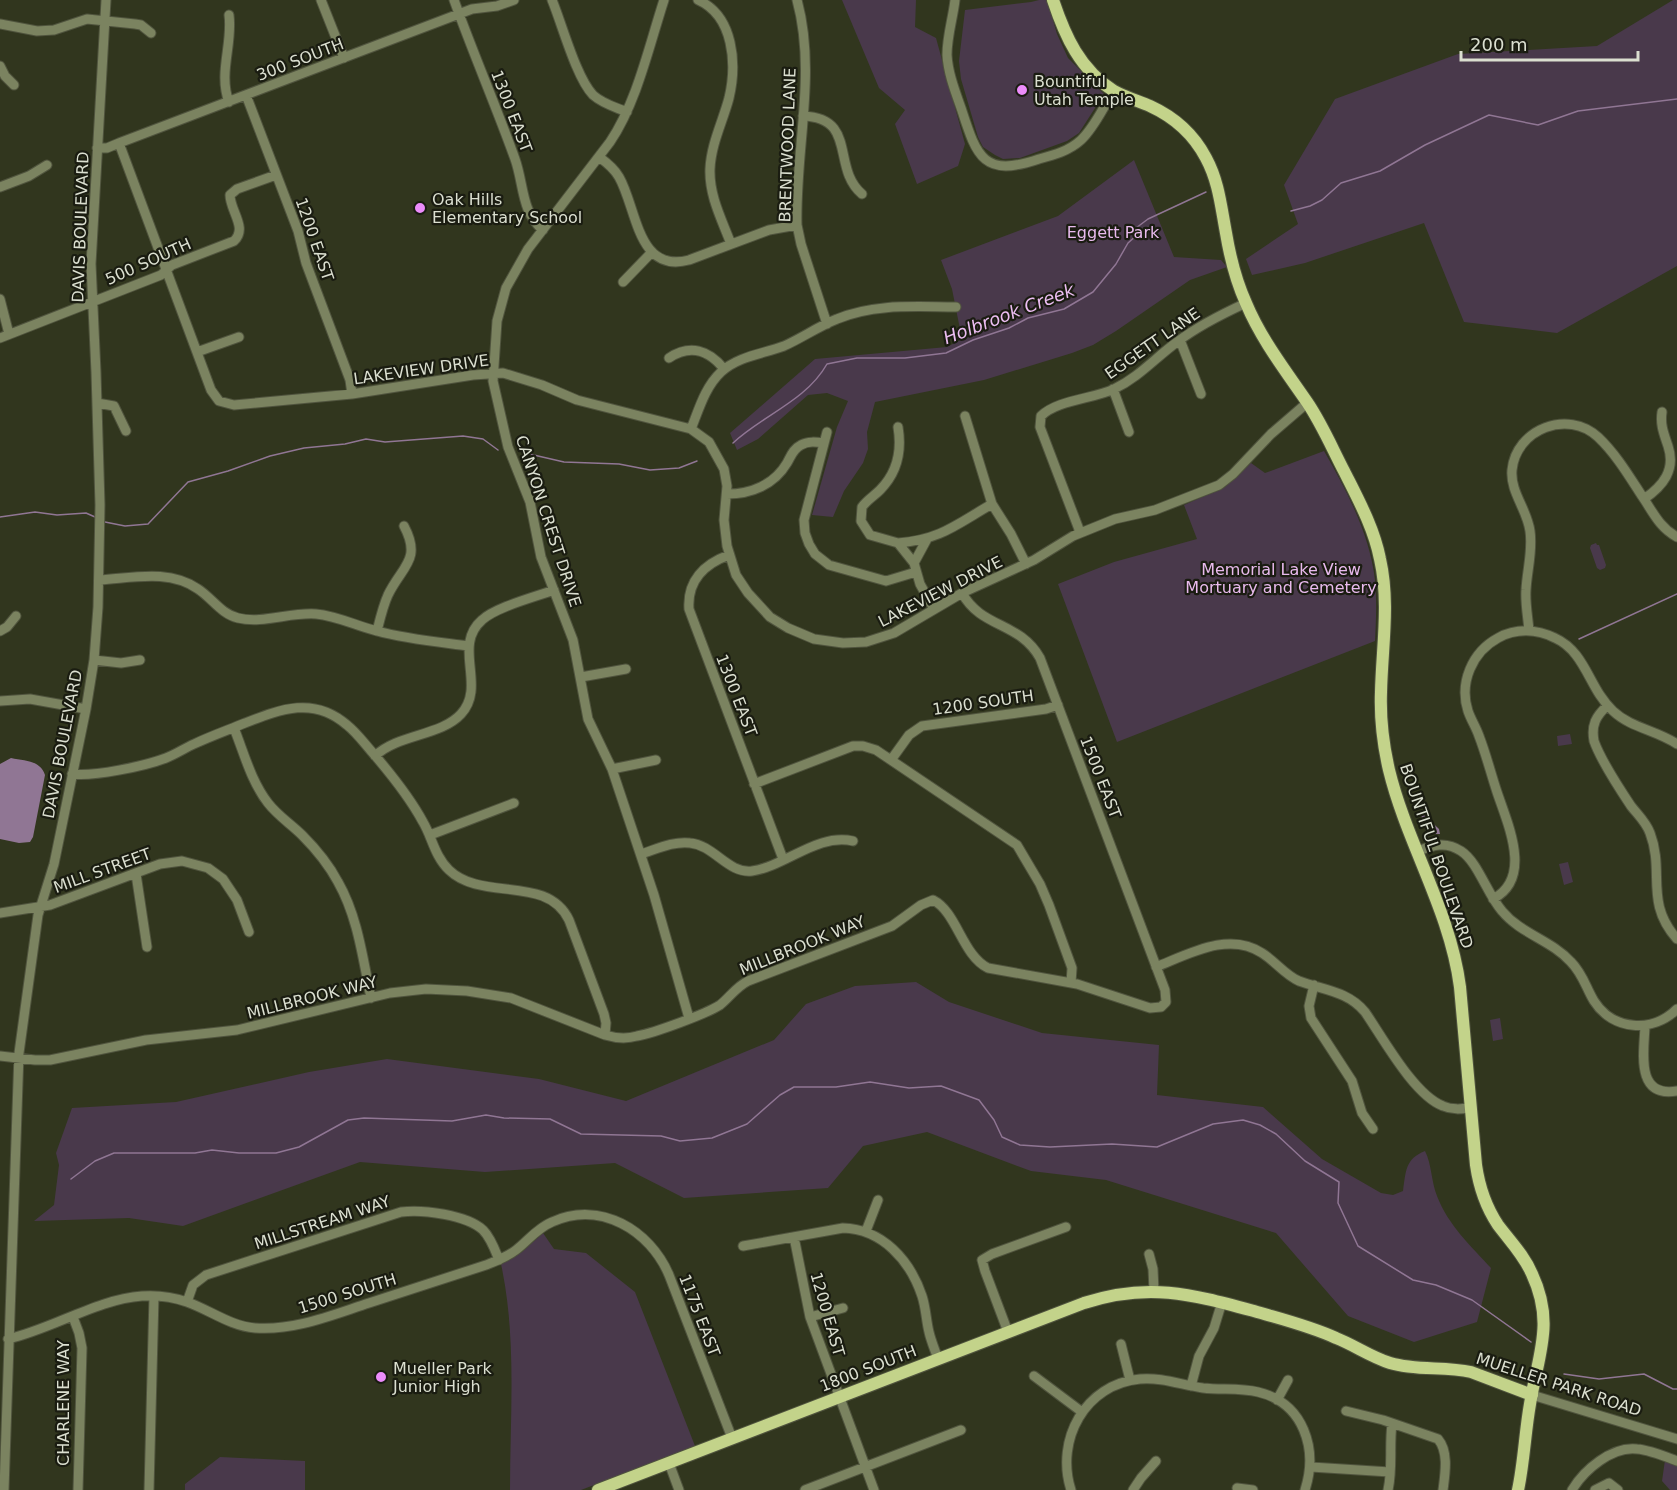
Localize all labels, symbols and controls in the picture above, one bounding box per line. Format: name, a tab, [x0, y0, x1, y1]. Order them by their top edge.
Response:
scale bar	[1461, 24, 1638, 62]
street label: 300 SOUTH	[254, 34, 346, 85]
text: 200 m	[1470, 34, 1528, 55]
street label: 1300 EAST	[487, 67, 536, 155]
street label: BRENTWOOD LANE	[775, 67, 800, 223]
place label: Bountiful Utah Temple	[1034, 72, 1134, 109]
marker: Bountiful Utah Temple	[1015, 83, 1029, 97]
street label: DAVIS BOULEVARD	[68, 151, 93, 303]
place label: Oak Hills Elementary School	[432, 190, 582, 227]
street label: 1200 EAST	[291, 195, 338, 283]
marker: Oak Hills Elementary School	[413, 201, 427, 215]
park label: Eggett Park	[1067, 223, 1160, 242]
street label: 500 SOUTH	[102, 234, 194, 289]
water label: Holbrook Creek	[940, 278, 1079, 348]
street label: EGGETT LANE	[1101, 304, 1203, 383]
street label: LAKEVIEW DRIVE	[352, 351, 490, 388]
street label: CANYON CREST DRIVE	[512, 433, 585, 609]
street label: LAKEVIEW DRIVE	[875, 552, 1005, 631]
park label: Memorial Lake View Mortuary and Cemetery	[1185, 560, 1377, 597]
street label: 1300 EAST	[712, 651, 761, 739]
street label: DAVIS BOULEVARD	[39, 668, 86, 820]
street label: 1200 SOUTH	[931, 686, 1035, 719]
street label: 1500 EAST	[1076, 733, 1125, 821]
street label: BOUNTIFUL BOULEVARD	[1396, 761, 1477, 951]
street label: MILL STREET	[51, 844, 154, 897]
street label: MILLBROOK WAY	[737, 912, 868, 979]
street label: MILLBROOK WAY	[245, 972, 379, 1023]
street label: MILLSTREAM WAY	[252, 1191, 393, 1253]
street label: 1500 SOUTH	[296, 1269, 399, 1317]
street label: 1200 EAST	[806, 1270, 849, 1359]
street label: 1175 EAST	[675, 1271, 724, 1359]
street label: CHARLENE WAY	[54, 1340, 73, 1466]
street label: 1800 SOUTH	[817, 1341, 919, 1396]
street label: MUELLER PARK ROAD	[1474, 1349, 1644, 1420]
place label: Mueller Park Junior High	[392, 1359, 493, 1396]
marker: Mueller Park Junior High	[374, 1370, 388, 1384]

